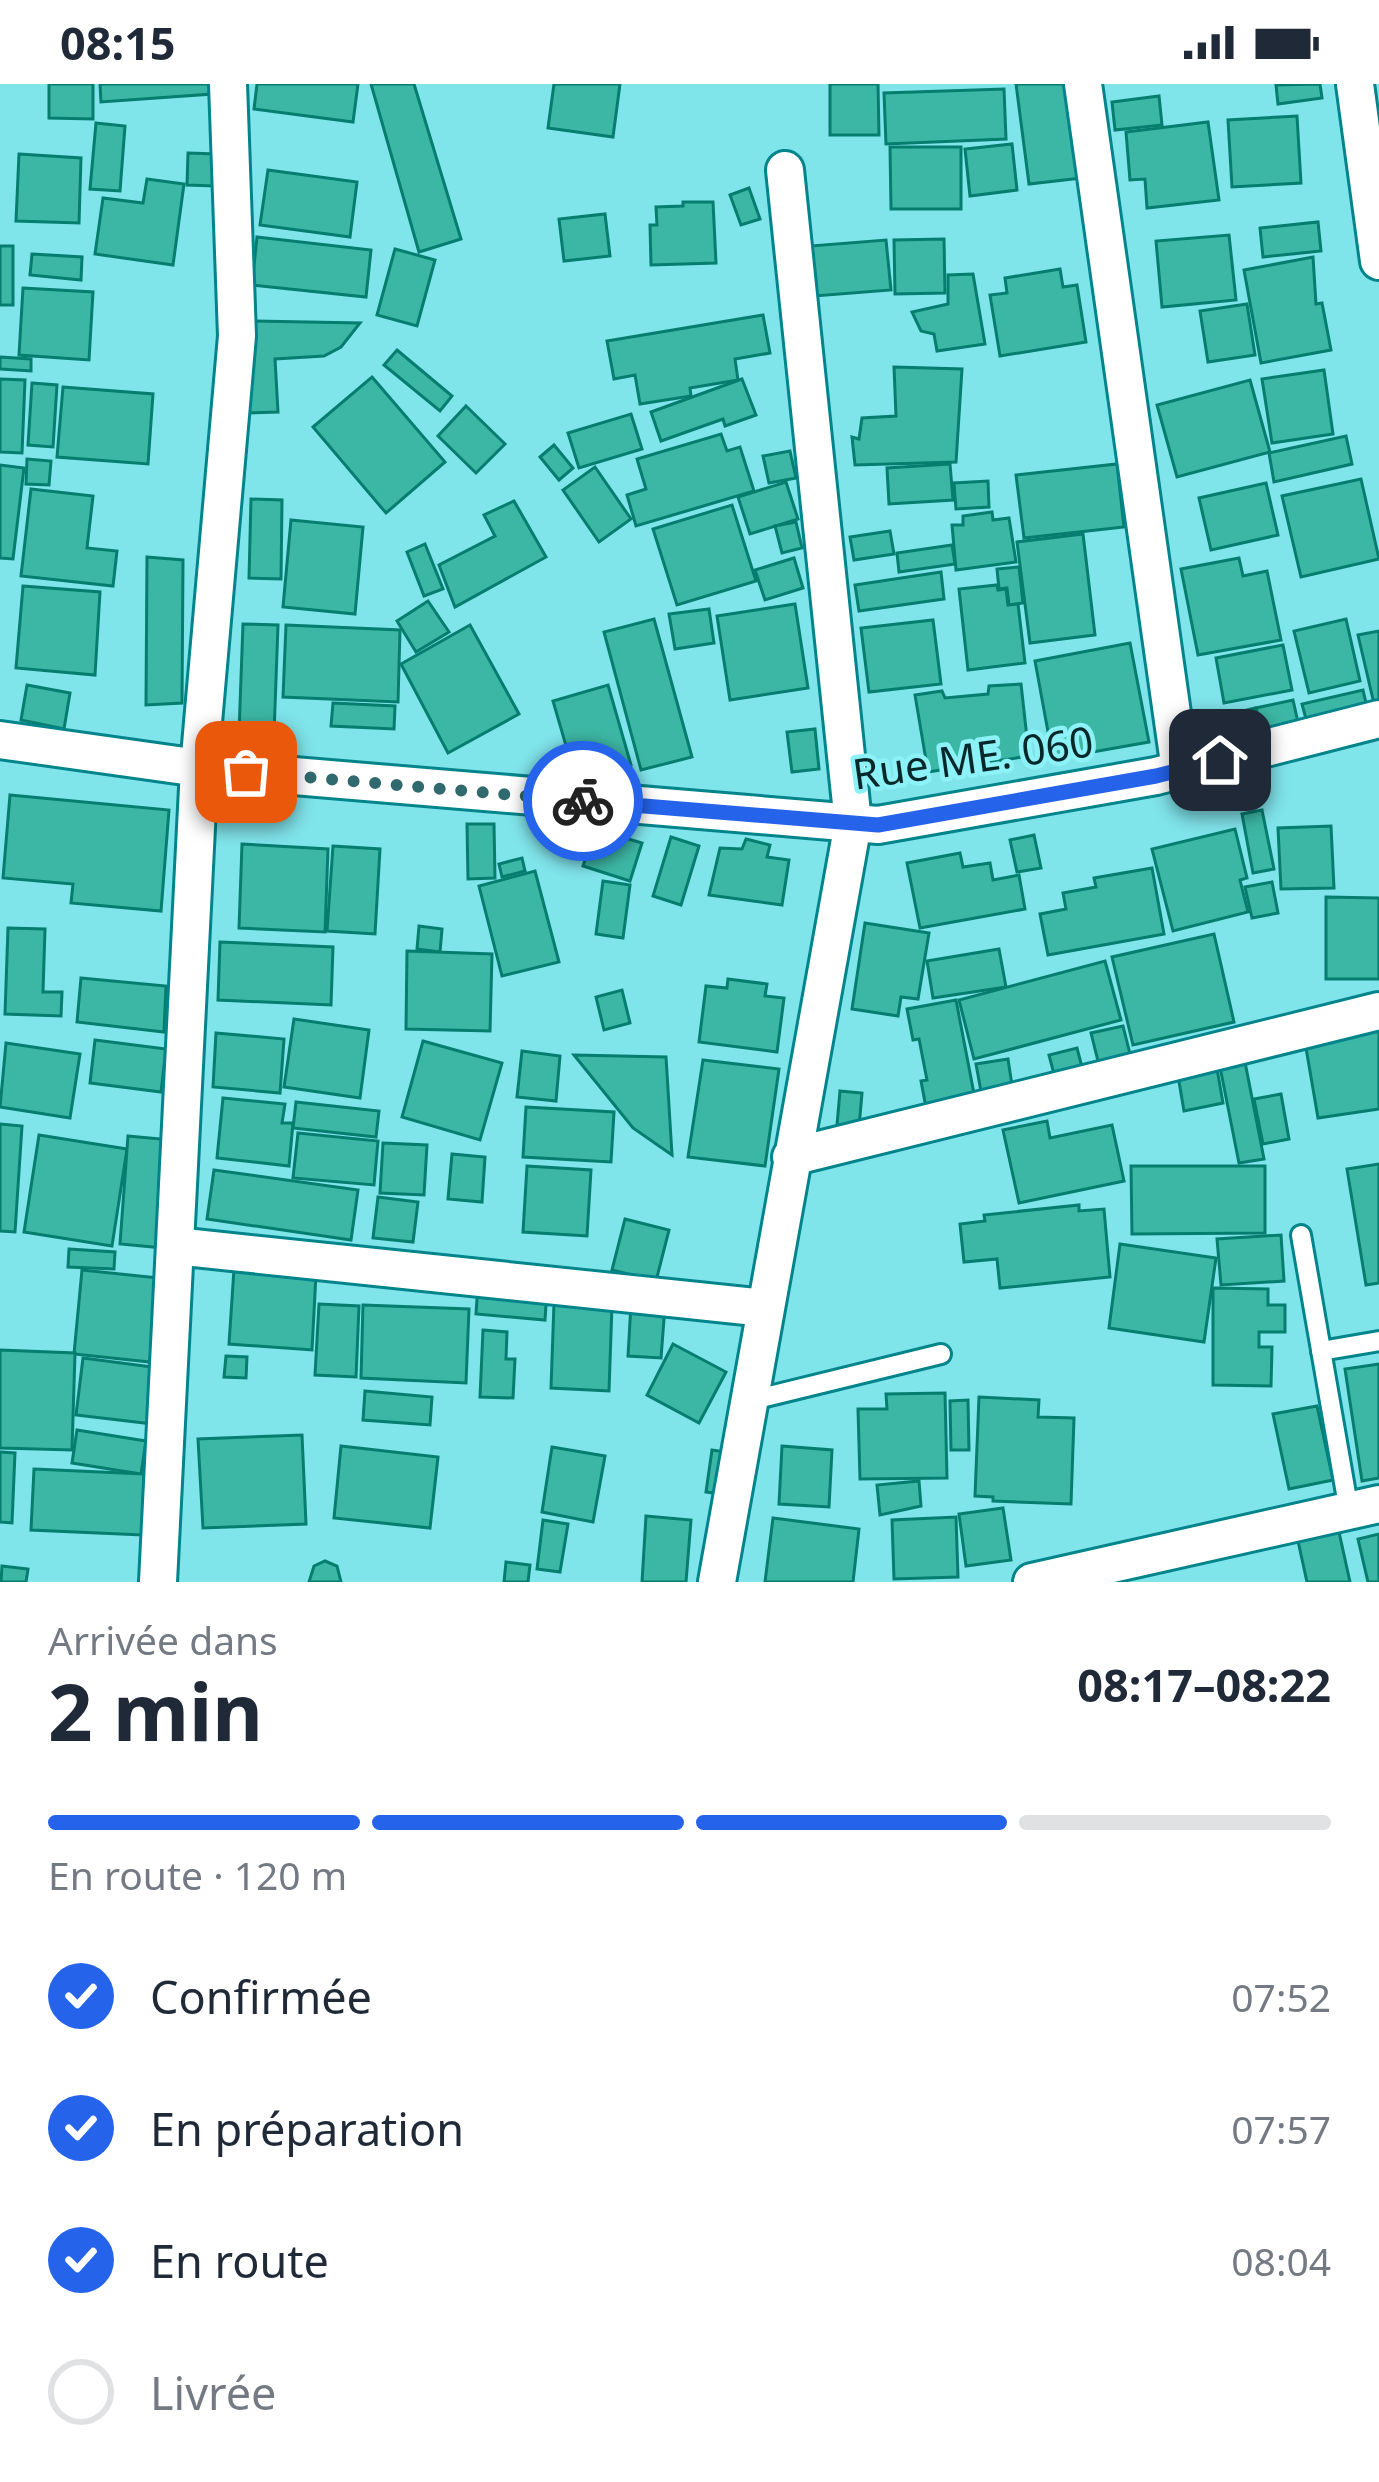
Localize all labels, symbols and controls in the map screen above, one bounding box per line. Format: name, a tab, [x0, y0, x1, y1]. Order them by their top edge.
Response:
text: 08:15	[60, 12, 176, 73]
pin	[1169, 709, 1271, 811]
street label: Rue ME. 060	[849, 711, 1097, 802]
pin	[195, 721, 297, 823]
icon: home	[1187, 727, 1253, 793]
icon: bag	[213, 739, 279, 805]
courier	[523, 741, 643, 861]
icon: bike	[550, 768, 616, 834]
text: Arrivée dans	[48, 1613, 278, 1666]
text: 08:17–08:22	[1077, 1654, 1331, 1715]
text: 2 min	[48, 1658, 263, 1764]
text: En route · 120 m	[48, 1848, 347, 1901]
icon: check	[48, 1963, 114, 2029]
text: Confirmée	[150, 1966, 372, 2027]
text: 07:52	[1231, 1970, 1331, 2023]
icon: check	[48, 2095, 114, 2161]
text: En préparation	[150, 2098, 464, 2159]
text: 07:57	[1231, 2102, 1331, 2155]
icon: check	[48, 2227, 114, 2293]
text: En route	[150, 2230, 329, 2291]
text: 08:04	[1231, 2234, 1331, 2287]
text: Livrée	[150, 2362, 277, 2423]

